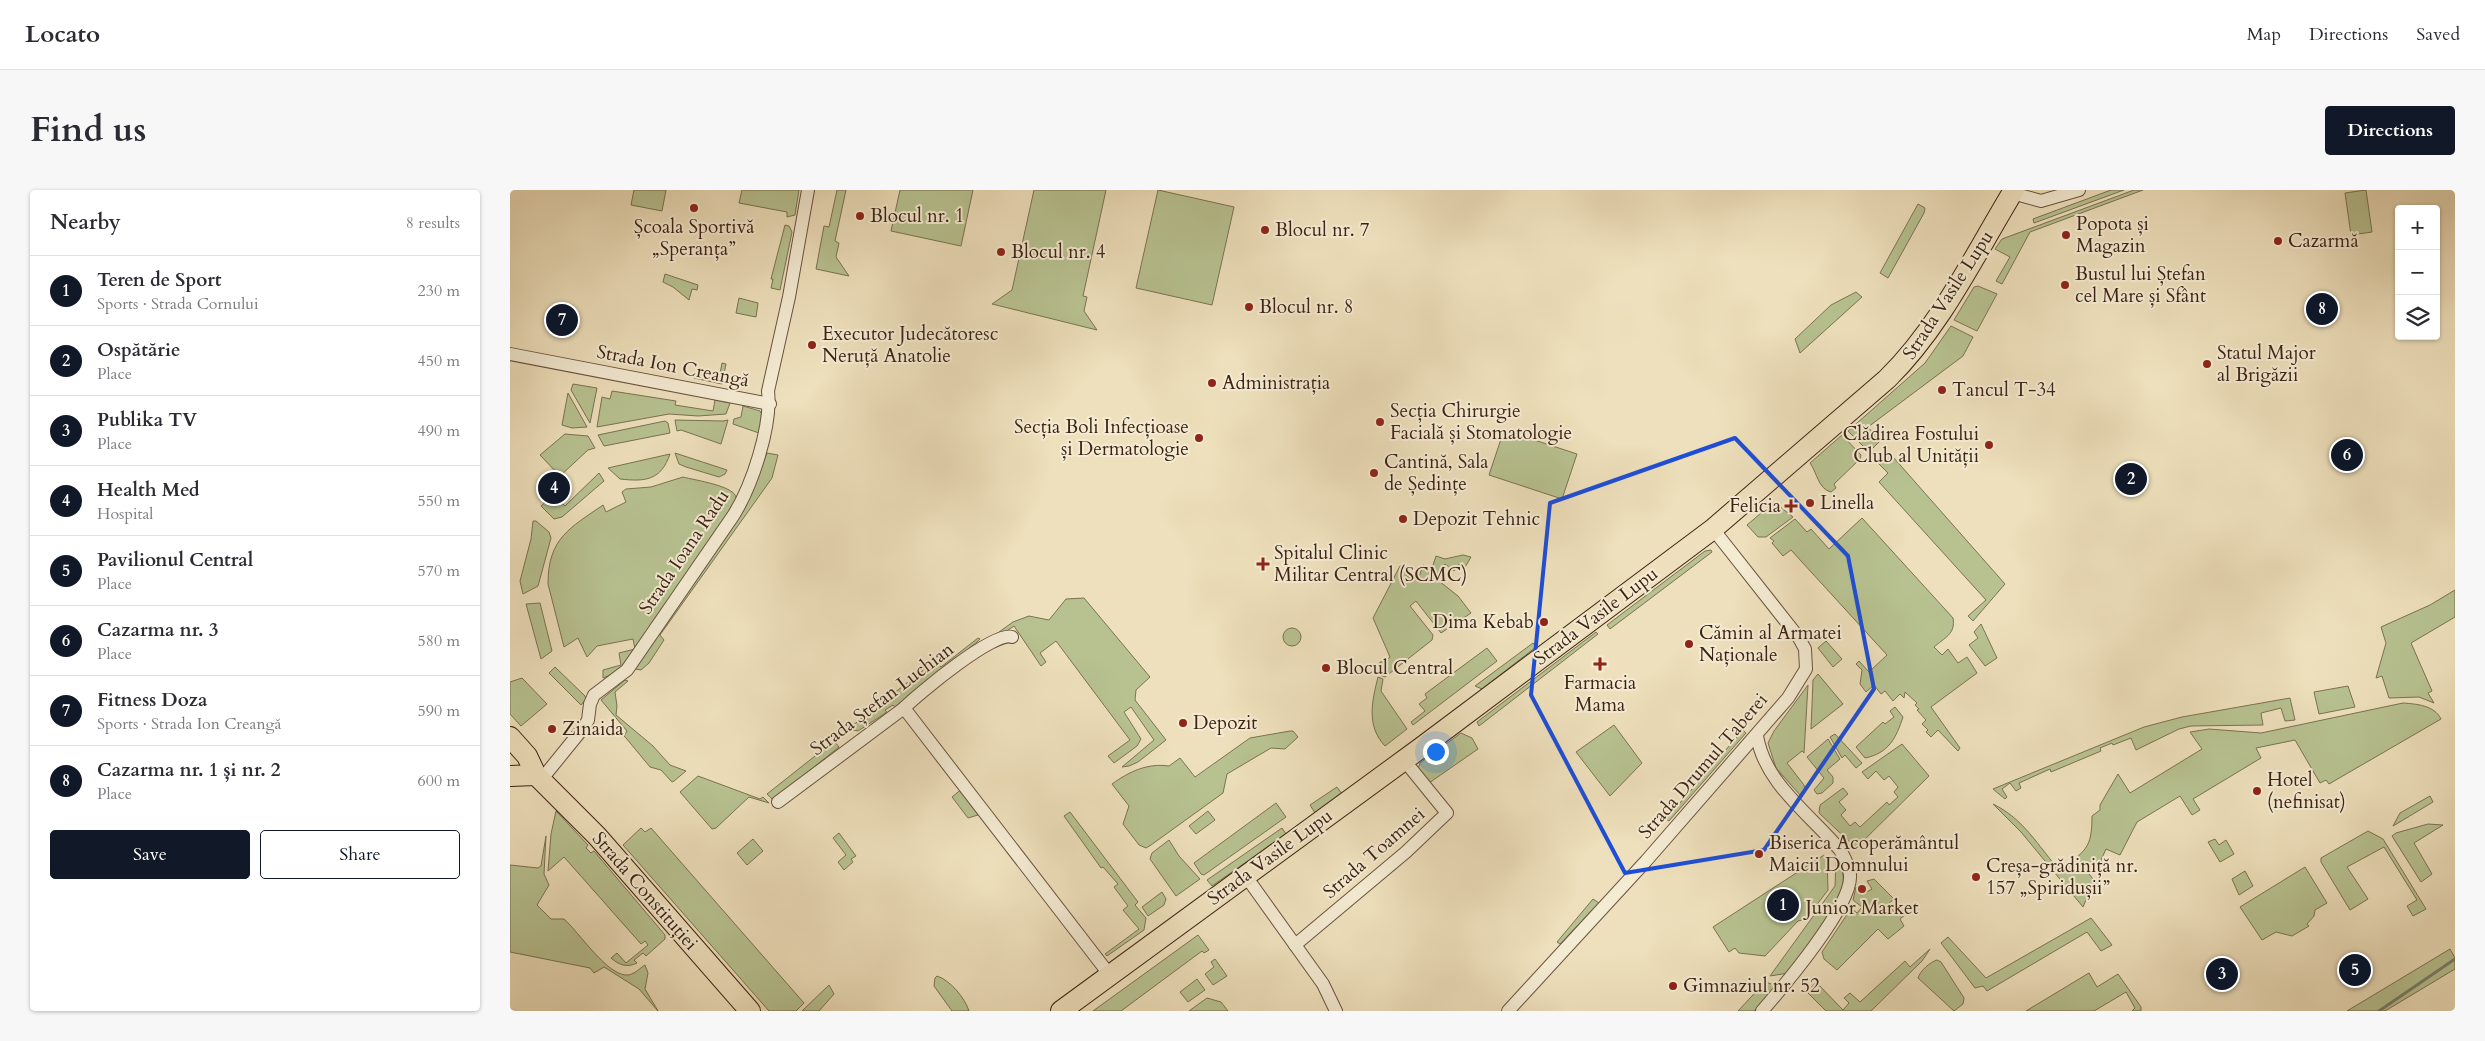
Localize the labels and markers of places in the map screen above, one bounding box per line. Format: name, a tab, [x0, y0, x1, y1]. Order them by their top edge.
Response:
marker: Școala Sportivă „Speranța”	[688, 202, 700, 214]
place label: Blocul nr. 1	[870, 203, 964, 229]
marker: Blocul nr. 1	[854, 210, 866, 222]
place label: Popota și Magazin	[2076, 211, 2149, 259]
place label: Școala Sportivă „Speranța”	[634, 214, 754, 262]
place label: Blocul nr. 7	[1275, 217, 1370, 243]
marker: Blocul nr. 7	[1259, 224, 1271, 236]
place label: Cazarmă	[2288, 228, 2359, 254]
marker: Popota și Magazin	[2060, 229, 2072, 241]
marker: Cazarmă	[2272, 235, 2284, 247]
place label: Blocul nr. 4	[1011, 239, 1106, 265]
marker: Blocul nr. 4	[995, 246, 1007, 258]
place label: Bustul lui Ștefan cel Mare și Sfânt	[2075, 261, 2206, 309]
marker: Bustul lui Ștefan cel Mare și Sfânt	[2059, 279, 2071, 291]
pin: 8	[2306, 290, 2338, 328]
place label: Blocul nr. 8	[1259, 294, 1353, 320]
pin: 7	[546, 301, 578, 339]
marker: Blocul nr. 8	[1243, 301, 1255, 313]
place label: Executor Judecătoresc Neruță Anatolie	[822, 321, 999, 369]
marker: Executor Judecătoresc Neruță Anatolie	[806, 339, 818, 351]
place label: Statul Major al Brigăzii	[2217, 340, 2316, 388]
marker: Statul Major al Brigăzii	[2201, 358, 2213, 370]
place label: Administrația	[1222, 370, 1330, 396]
marker: Administrația	[1206, 377, 1218, 389]
place label: Tancul T-34	[1952, 377, 2056, 403]
marker: Tancul T-34	[1936, 384, 1948, 396]
place label: Secția Chirurgie Facială și Stomatologie	[1390, 398, 1572, 446]
place label: Secția Boli Infecțioase și Dermatologie	[1014, 414, 1189, 462]
marker: Secția Chirurgie Facială și Stomatologie	[1374, 416, 1386, 428]
place label: Clădirea Fostului Club al Unității	[1843, 421, 1979, 469]
marker: Secția Boli Infecțioase și Dermatologie	[1193, 432, 1205, 444]
pin: 6	[2331, 436, 2363, 474]
marker: Clădirea Fostului Club al Unității	[1983, 439, 1995, 451]
place label: Cantină, Sala de Ședințe	[1384, 449, 1488, 497]
pin: 2	[2115, 460, 2147, 498]
marker: Cantină, Sala de Ședințe	[1368, 467, 1380, 479]
pin: 4	[538, 469, 570, 507]
place label: Linella	[1820, 490, 1874, 516]
place label: Felicia	[1729, 493, 1781, 519]
marker: Linella	[1804, 497, 1816, 509]
marker: Felicia	[1785, 500, 1797, 512]
place label: Depozit Tehnic	[1413, 506, 1541, 532]
marker: Depozit Tehnic	[1397, 513, 1409, 525]
place label: Spitalul Clinic Militar Central (SCMC)	[1274, 540, 1467, 588]
marker: Spitalul Clinic Militar Central (SCMC)	[1256, 557, 1270, 571]
place label: Dima Kebab	[1432, 609, 1534, 635]
marker: Dima Kebab	[1538, 616, 1550, 628]
place label: Cămin al Armatei Naționale	[1699, 620, 1842, 668]
marker: Cămin al Armatei Naționale	[1683, 638, 1695, 650]
place label: Blocul Central	[1336, 655, 1453, 681]
marker: Farmacia Mama	[1594, 658, 1606, 670]
marker: Blocul Central	[1320, 662, 1332, 674]
place label: Farmacia Mama	[1564, 670, 1636, 718]
place label: Depozit	[1193, 710, 1257, 736]
place label: Zinaida	[562, 716, 624, 742]
marker: Depozit	[1177, 717, 1189, 729]
marker: Zinaida	[546, 723, 558, 735]
place label: Hotel (nefinisat)	[2267, 767, 2346, 815]
marker: Hotel (nefinisat)	[2251, 785, 2263, 797]
place label: Biserica Acoperământul Maicii Domnului	[1769, 830, 1959, 878]
marker: Biserica Acoperământul Maicii Domnului	[1753, 848, 1765, 860]
place label: Creșa-grădiniță nr. 157 „Spiridușii”	[1986, 853, 2138, 901]
marker: Creșa-grădiniță nr. 157 „Spiridușii”	[1970, 871, 1982, 883]
marker: Junior Market	[1856, 883, 1868, 895]
pin: 1	[1767, 886, 1799, 924]
place label: Junior Market	[1802, 895, 1919, 921]
pin: 5	[2339, 951, 2371, 989]
pin: 3	[2206, 955, 2238, 993]
place label: Gimnaziul nr. 52	[1683, 973, 1820, 999]
marker: Gimnaziul nr. 52	[1667, 980, 1679, 992]

